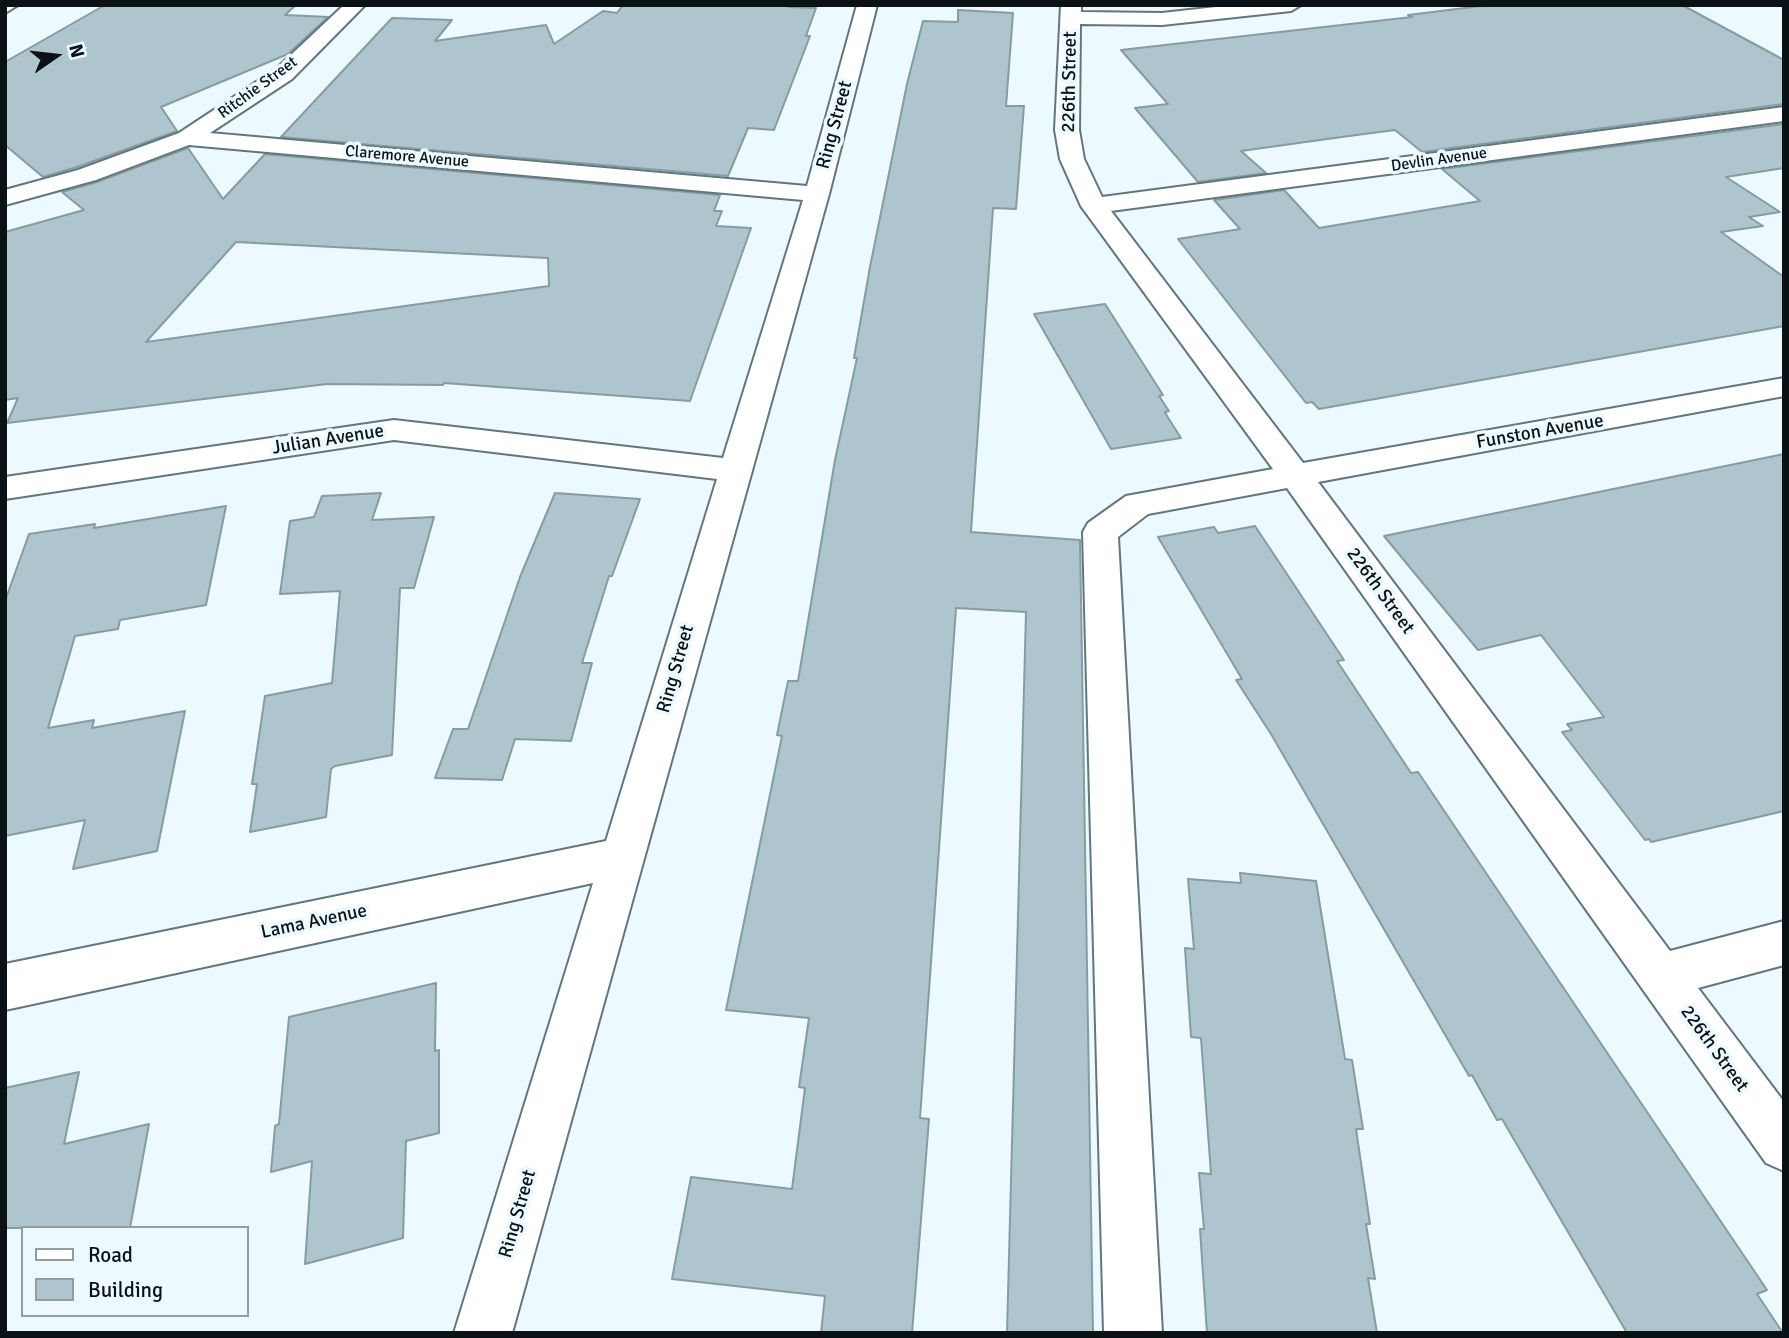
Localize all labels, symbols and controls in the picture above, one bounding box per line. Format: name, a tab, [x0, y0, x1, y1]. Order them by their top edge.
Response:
north arrow	[21, 21, 91, 91]
street label: 226th Street	[1058, 31, 1082, 133]
text: N	[63, 42, 90, 60]
street label: Ritchie Street	[215, 53, 301, 123]
street label: Ring Street	[812, 78, 858, 172]
street label: Claremore Avenue	[344, 142, 470, 172]
street label: Devlin Avenue	[1390, 144, 1488, 176]
street label: Funston Avenue	[1475, 410, 1605, 454]
street label: Julian Avenue	[270, 420, 386, 460]
street label: 226th Street	[1341, 543, 1419, 639]
street label: Ring Street	[653, 622, 699, 716]
street label: Lama Avenue	[259, 900, 369, 944]
street label: 226th Street	[1675, 1001, 1753, 1097]
street label: Ring Street	[495, 1167, 541, 1261]
legend	[21, 1226, 248, 1317]
text: Road	[88, 1242, 133, 1268]
text: Building	[88, 1277, 163, 1303]

